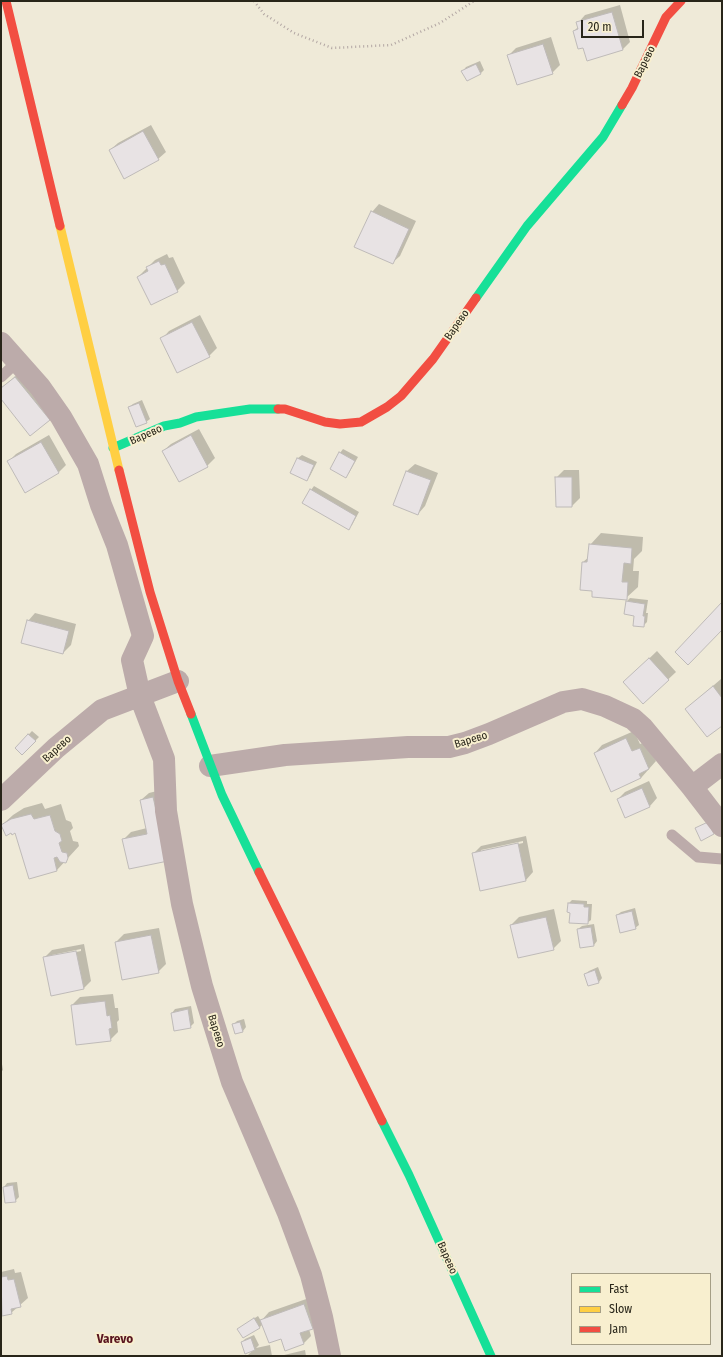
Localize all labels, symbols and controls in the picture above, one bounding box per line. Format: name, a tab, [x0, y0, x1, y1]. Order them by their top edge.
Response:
scale bar	[583, 12, 646, 38]
text: 20 m	[588, 20, 612, 34]
street label: Варево	[632, 44, 658, 80]
street label: Варево	[442, 307, 472, 343]
street label: Варево	[128, 422, 164, 448]
street label: Варево	[453, 729, 489, 751]
street label: Варево	[40, 733, 74, 765]
street label: Варево	[205, 1013, 227, 1049]
street label: Варево	[434, 1240, 460, 1276]
legend	[571, 1273, 711, 1345]
text: Fast	[609, 1282, 628, 1296]
text: Slow	[609, 1302, 632, 1316]
text: Jam	[609, 1322, 627, 1336]
district label: Varevo	[97, 1331, 133, 1347]

